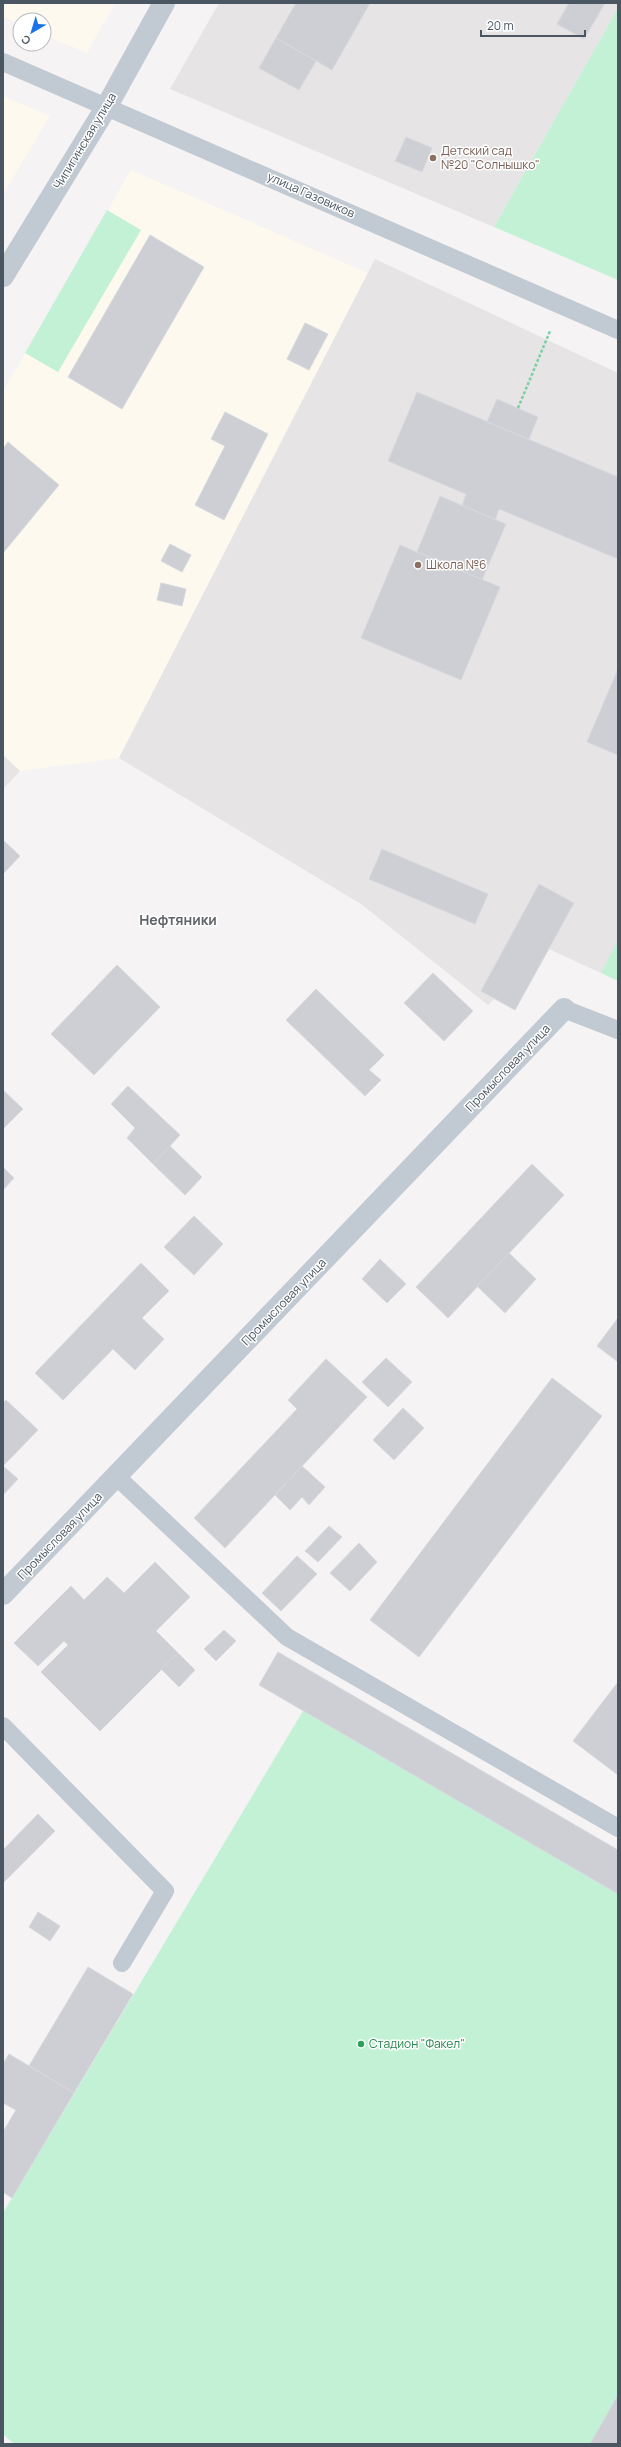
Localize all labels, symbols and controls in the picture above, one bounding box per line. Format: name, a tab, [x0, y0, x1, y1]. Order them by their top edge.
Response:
north arrow	[12, 12, 52, 52]
scale bar	[481, 12, 585, 38]
text: 20 m	[487, 17, 514, 34]
text: С	[18, 32, 33, 49]
street label: Чипигинская улица	[49, 89, 120, 192]
place label: Детский сад №20 "Солнышко"	[441, 142, 540, 173]
marker: Детский сад №20 "Солнышко"	[428, 153, 438, 163]
street label: улица Газовиков	[265, 168, 358, 222]
place label: Школа №6	[426, 556, 487, 573]
marker: Школа №6	[413, 560, 423, 570]
district label: Нефтяники	[139, 910, 217, 929]
street label: Промысловая улица	[461, 1020, 554, 1115]
street label: Промысловая улица	[237, 1254, 330, 1349]
street label: Промысловая улица	[13, 1488, 106, 1583]
place label: Стадион "Факел"	[369, 2035, 465, 2052]
marker: Стадион "Факел"	[356, 2039, 366, 2049]

